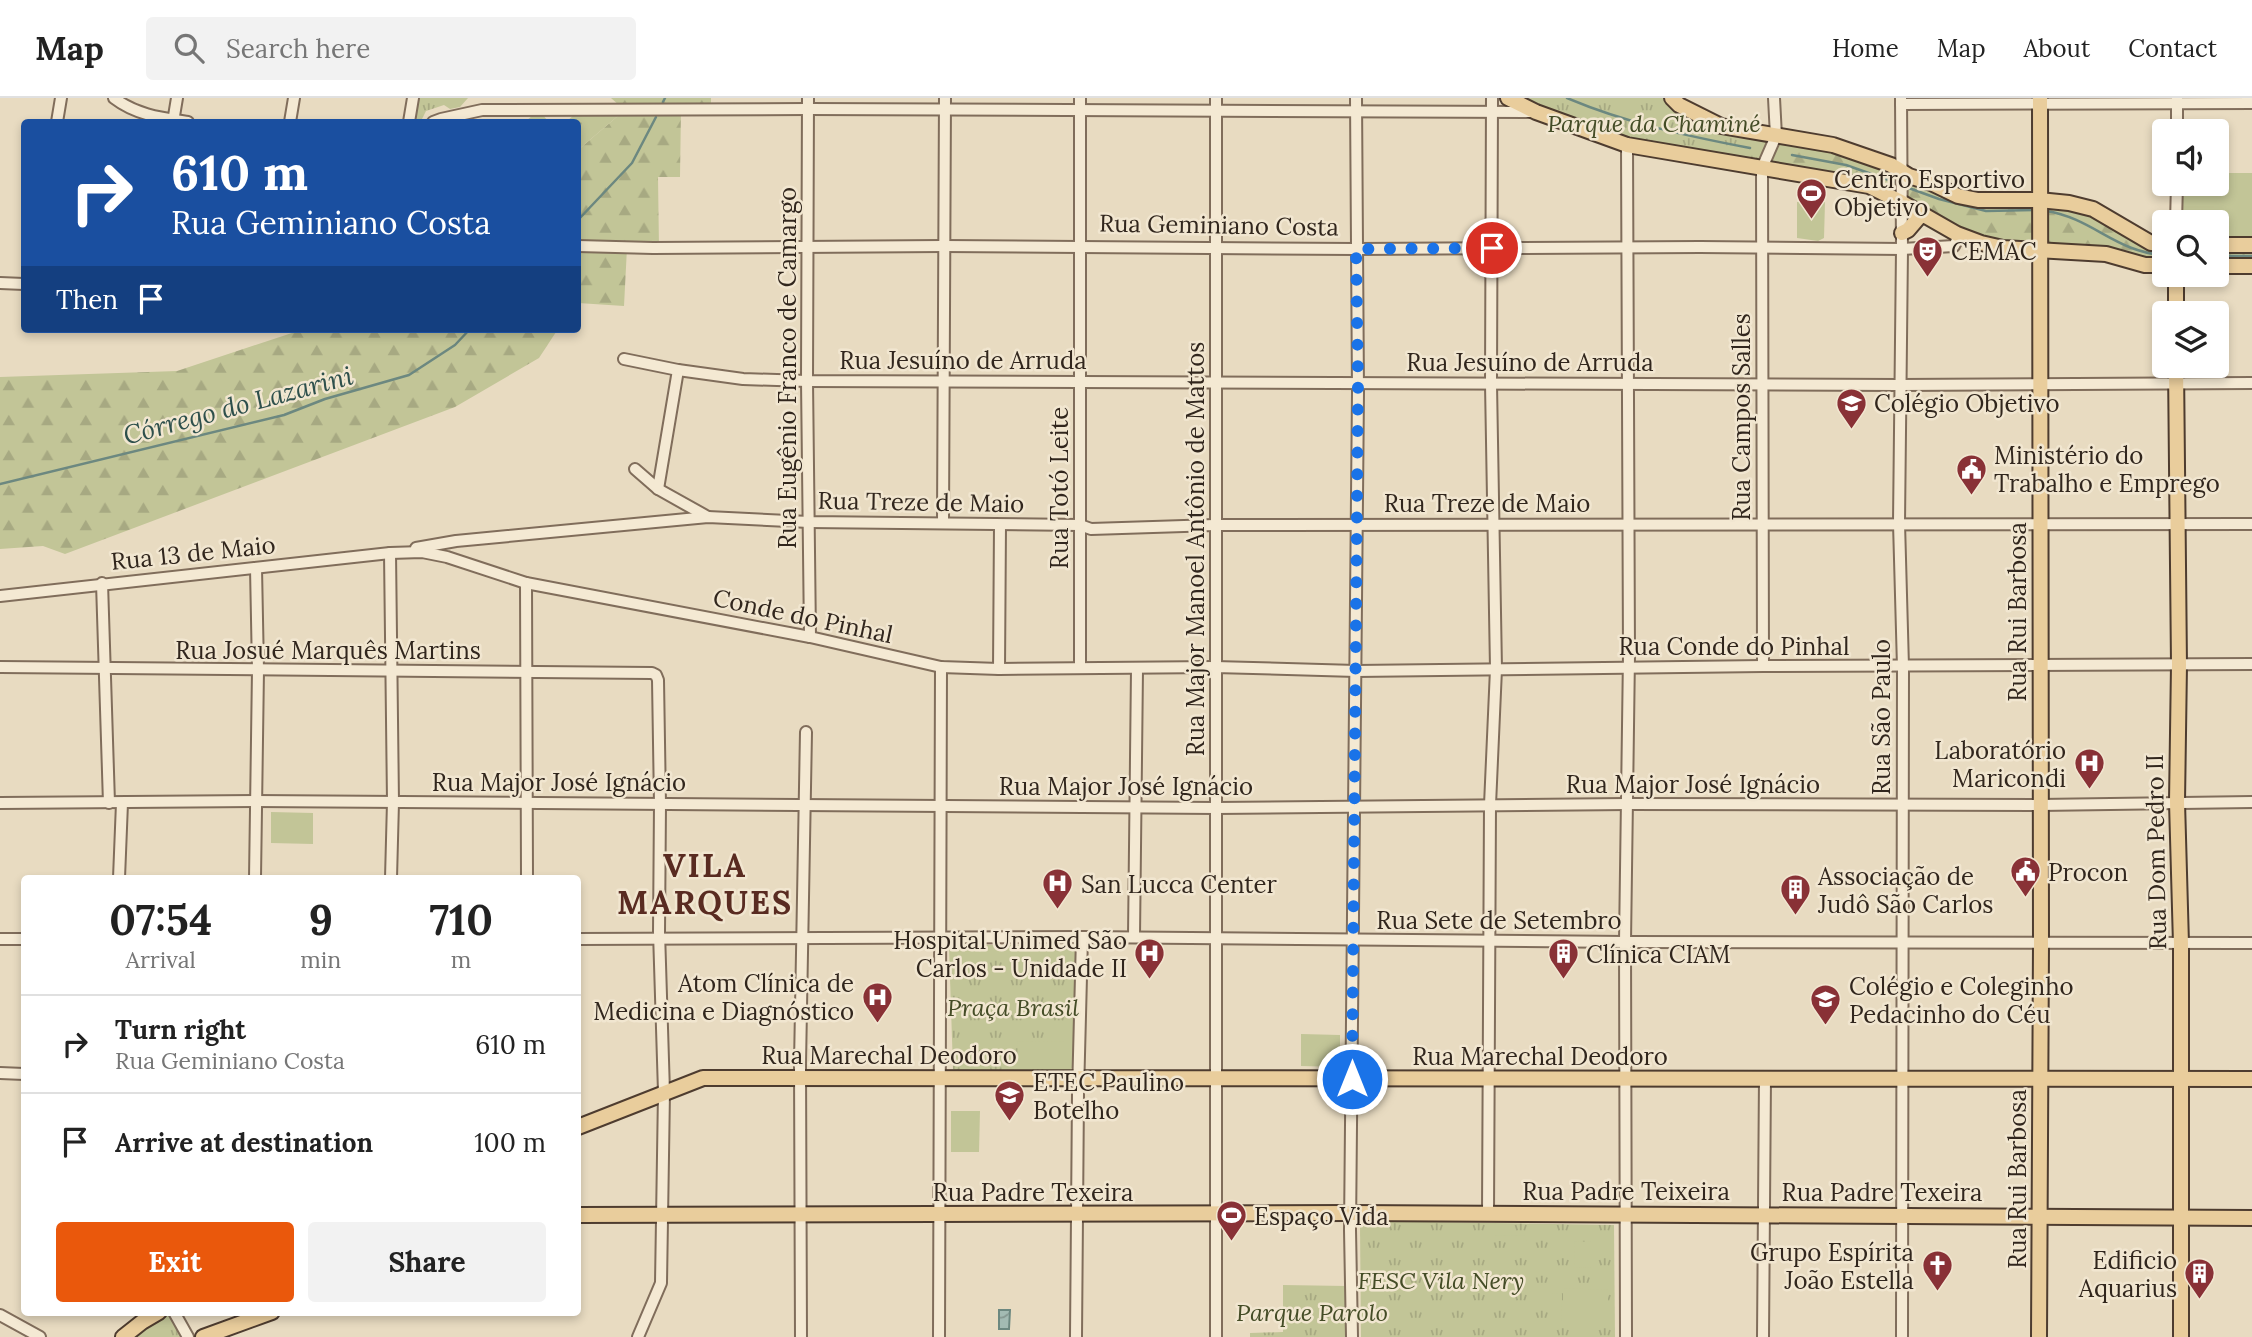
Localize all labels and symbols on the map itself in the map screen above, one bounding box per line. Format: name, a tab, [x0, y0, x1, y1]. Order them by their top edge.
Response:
park label: Parque da Chaminé	[1547, 108, 1761, 139]
place label: Centro Esportivo Objetivo	[1834, 164, 2025, 223]
sports icon: Centro Esportivo Objetivo	[1794, 176, 1828, 220]
street label: Rua Eugênio Franco de Camargo	[772, 187, 803, 549]
street label: Rua Geminiano Costa	[1099, 207, 1339, 243]
pin	[1462, 218, 1522, 278]
theatre icon: CEMAC	[1911, 234, 1945, 278]
place label: CEMAC	[1951, 236, 2037, 267]
street label: Rua Campos Salles	[1726, 313, 1757, 521]
street label: Rua Major Manoel Antônio de Mattos	[1180, 342, 1211, 756]
street label: Rua Jesuíno de Arruda	[839, 345, 1087, 376]
street label: Rua Jesuíno de Arruda	[1406, 347, 1654, 378]
water label: Córrego do Lazarini	[120, 358, 357, 452]
school or university icon: Colégio Objetivo	[1834, 386, 1868, 430]
place label: Colégio Objetivo	[1874, 388, 2060, 419]
street label: Rua Totó Leite	[1044, 407, 1075, 569]
place label: Ministério do Trabalho e Emprego	[1994, 440, 2220, 499]
public building icon: Ministério do Trabalho e Emprego	[1954, 452, 1988, 496]
street label: Rua Treze de Maio	[817, 485, 1025, 519]
street label: Rua Treze de Maio	[1384, 488, 1590, 519]
street label: Rua Rui Barbosa	[2002, 522, 2033, 702]
street label: Rua 13 de Maio	[109, 529, 277, 577]
street label: Conde do Pinhal	[710, 582, 896, 650]
street label: Rua Conde do Pinhal	[1619, 631, 1850, 662]
street label: Rua Josué Marquês Martins	[175, 635, 481, 666]
street label: Rua São Paulo	[1866, 639, 1897, 795]
place label: Laboratório Maricondi	[1934, 735, 2066, 794]
hospital icon: Laboratório Maricondi	[2072, 747, 2106, 791]
street label: Rua Dom Pedro II	[2139, 754, 2173, 950]
street label: Rua Major José Ignácio	[432, 767, 686, 798]
street label: Rua Major José Ignácio	[1566, 769, 1820, 800]
street label: Rua Major José Ignácio	[999, 771, 1253, 802]
district label: VILA MARQUES	[617, 845, 793, 923]
public building icon: Procon	[2008, 855, 2042, 899]
place label: Procon	[2048, 857, 2128, 888]
place label: Associação de Judô São Carlos	[1817, 861, 1993, 920]
hospital icon: San Lucca Center	[1041, 867, 1075, 911]
place label: San Lucca Center	[1081, 869, 1278, 900]
building icon: Associação de Judô São Carlos	[1778, 873, 1812, 917]
street label: Rua Sete de Setembro	[1376, 905, 1622, 936]
place label: Hospital Unimed São Carlos - Unidade II	[893, 925, 1127, 984]
hospital icon: Hospital Unimed São Carlos - Unidade II	[1133, 937, 1167, 981]
building icon: Clínica CIAM	[1546, 937, 1580, 981]
place label: Clínica CIAM	[1586, 939, 1731, 970]
place label: Atom Clínica de Medicina e Diagnóstico	[593, 968, 854, 1027]
place label: Colégio e Coleginho Pedacinho do Céu	[1849, 971, 2074, 1030]
hospital icon: Atom Clínica de Medicina e Diagnóstico	[860, 980, 894, 1024]
school or university icon: Colégio e Coleginho Pedacinho do Céu	[1809, 983, 1843, 1027]
park label: Praça Brasil	[947, 992, 1079, 1023]
street label: Rua Marechal Deodoro	[761, 1040, 1017, 1071]
street label: Rua Marechal Deodoro	[1412, 1041, 1668, 1072]
position arrow	[1315, 1042, 1389, 1116]
place label: ETEC Paulino Botelho	[1033, 1067, 1184, 1126]
school or university icon: ETEC Paulino Botelho	[993, 1079, 1027, 1123]
street label: Rua Rui Barbosa	[2002, 1089, 2033, 1269]
street label: Rua Padre Teixeira	[1522, 1176, 1730, 1207]
street label: Rua Padre Texeira	[933, 1177, 1133, 1208]
street label: Rua Padre Texeira	[1782, 1177, 1982, 1208]
sports icon: Espaço Vida	[1214, 1199, 1248, 1243]
place label: Espaço Vida	[1254, 1201, 1389, 1232]
place label: Grupo Espírita João Estella	[1750, 1237, 1914, 1296]
place label: Edificio Aquarius	[2078, 1245, 2177, 1304]
church icon: Grupo Espírita João Estella	[1920, 1249, 1954, 1293]
building icon: Edificio Aquarius	[2183, 1257, 2217, 1301]
park label: FESC Vila Nery	[1358, 1265, 1524, 1296]
park label: Parque Parolo	[1236, 1297, 1388, 1328]

